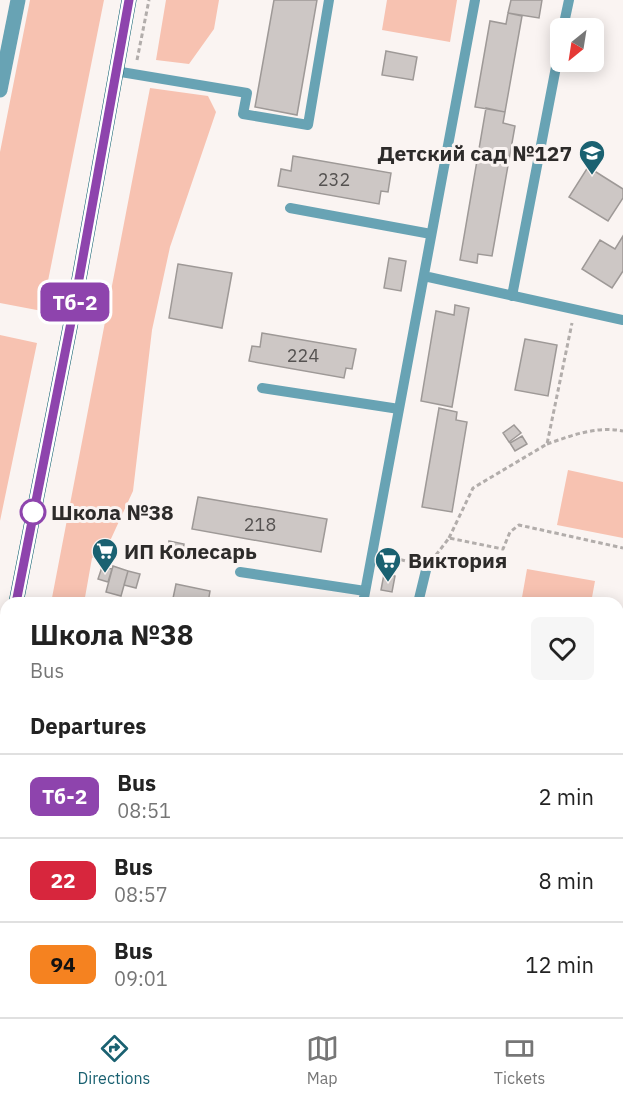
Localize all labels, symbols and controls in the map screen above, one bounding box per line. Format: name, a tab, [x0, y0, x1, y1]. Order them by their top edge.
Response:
north arrow	[550, 18, 604, 72]
map controls	[550, 18, 604, 72]
school or university icon: Детский сад №127	[577, 138, 607, 176]
place label: Детский сад №127	[377, 139, 572, 167]
house number: 232	[318, 168, 350, 191]
line badge: Тб-2	[33, 282, 117, 322]
text: Тб-2	[52, 288, 98, 316]
house number: 224	[287, 344, 319, 367]
place label: Школа №38	[51, 498, 174, 526]
marker: Школа №38	[20, 499, 46, 525]
house number: 218	[244, 513, 276, 536]
supermarket icon: ИП Колесарь	[90, 536, 120, 574]
place label: ИП Колесарь	[124, 537, 257, 565]
supermarket icon: Виктория	[373, 545, 403, 583]
place label: Виктория	[408, 546, 507, 574]
text: Школа №38	[30, 616, 194, 653]
button: heart	[531, 617, 594, 680]
text: Bus	[30, 657, 64, 684]
text: Departures	[30, 711, 146, 740]
text: Bus	[117, 768, 156, 797]
text: Тб-2	[42, 782, 87, 810]
text: 2 min	[538, 782, 594, 811]
text: 08:51	[117, 797, 171, 824]
text: Bus	[114, 852, 153, 881]
text: 22	[50, 866, 76, 894]
text: 8 min	[538, 866, 594, 895]
text: 08:57	[114, 881, 168, 908]
text: Bus	[114, 936, 153, 965]
text: 94	[50, 950, 76, 978]
text: 12 min	[525, 950, 594, 979]
text: 09:01	[114, 965, 168, 992]
tab: Directions	[78, 1032, 150, 1088]
tab: Map	[306, 1032, 339, 1088]
tab: Tickets	[494, 1032, 545, 1088]

